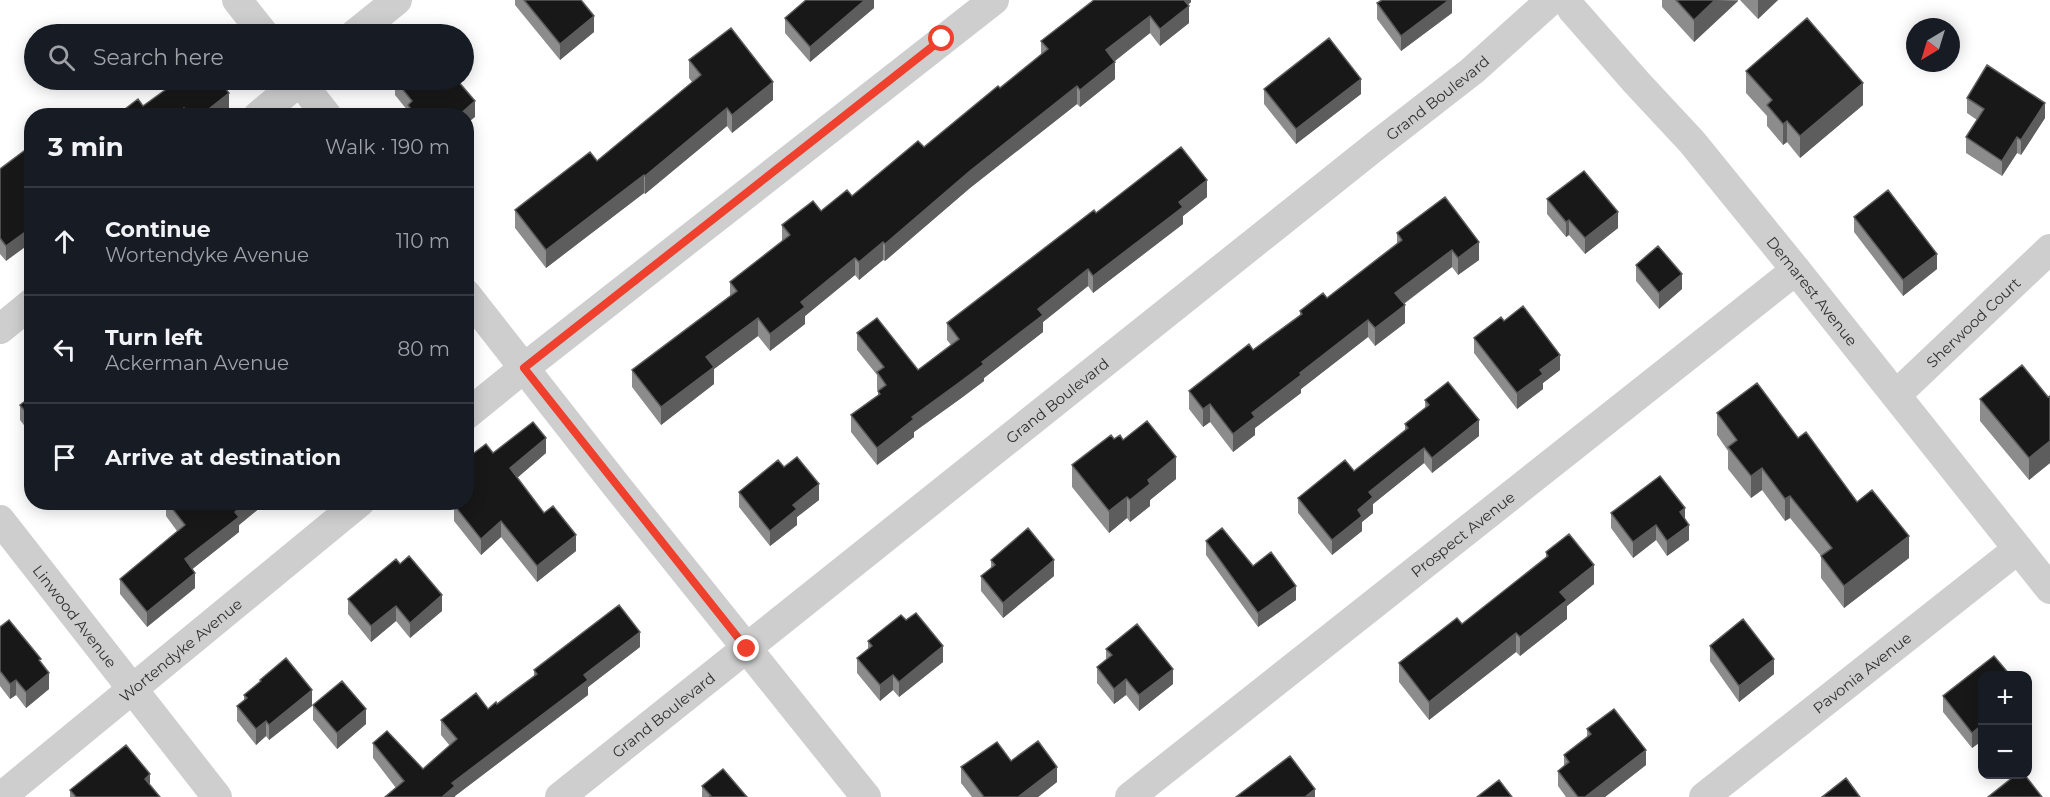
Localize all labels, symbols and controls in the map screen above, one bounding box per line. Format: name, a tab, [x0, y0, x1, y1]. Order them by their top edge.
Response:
north arrow	[1906, 18, 1960, 72]
search box	[24, 24, 474, 90]
route start	[928, 25, 954, 51]
icon: search	[45, 41, 78, 74]
text: Search here	[93, 44, 224, 71]
street label: Grand Boulevard	[1382, 51, 1493, 144]
text: 3 min	[48, 131, 124, 163]
text: Walk · 190 m	[325, 135, 450, 159]
text: Continue	[105, 216, 211, 243]
icon: ahead	[48, 225, 81, 258]
text: 110 m	[396, 229, 450, 253]
street label: Demarest Avenue	[1763, 232, 1862, 350]
text: Wortendyke Avenue	[105, 243, 309, 267]
street label: Sherwood Court	[1922, 273, 2024, 371]
text: Turn left	[105, 324, 203, 351]
icon: left	[48, 333, 81, 366]
text: 80 m	[398, 337, 450, 361]
text: Ackerman Avenue	[105, 351, 289, 375]
street label: Grand Boulevard	[1002, 353, 1112, 447]
icon: arrive	[48, 441, 81, 474]
text: Arrive at destination	[105, 444, 341, 471]
street label: Prospect Avenue	[1407, 487, 1518, 581]
street label: Linwood Avenue	[29, 561, 121, 671]
street label: Wortendyke Avenue	[115, 594, 245, 706]
street label: Pavonia Avenue	[1809, 628, 1915, 717]
route end	[733, 635, 759, 661]
street label: Grand Boulevard	[608, 668, 719, 762]
map controls	[1978, 671, 2032, 779]
button: +	[1978, 671, 2032, 725]
button: −	[1978, 725, 2032, 779]

